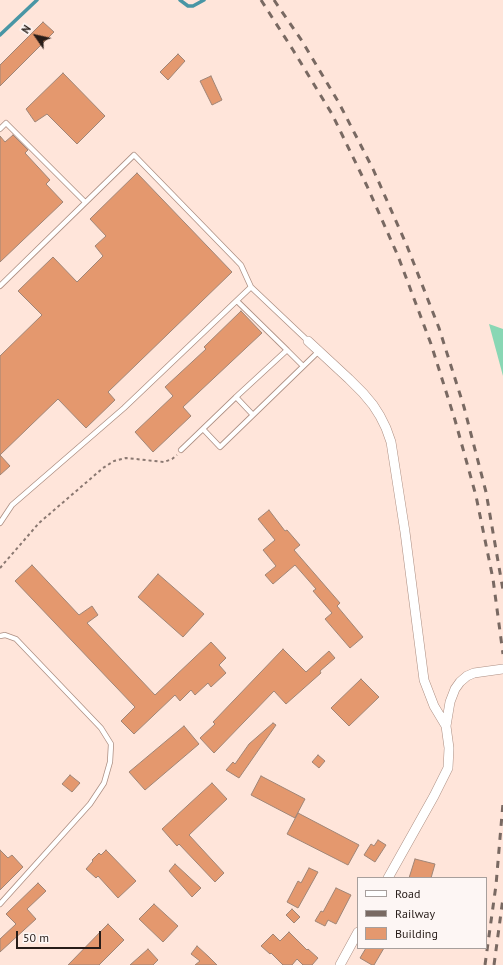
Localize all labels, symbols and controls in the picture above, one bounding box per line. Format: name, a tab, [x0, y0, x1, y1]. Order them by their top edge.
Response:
north arrow	[16, 16, 56, 56]
text: N	[18, 22, 34, 36]
legend	[357, 877, 487, 949]
text: Road	[395, 886, 420, 901]
text: Railway	[395, 906, 435, 921]
scale bar	[18, 923, 103, 949]
text: Building	[395, 926, 438, 941]
text: 50 m	[23, 930, 49, 945]

